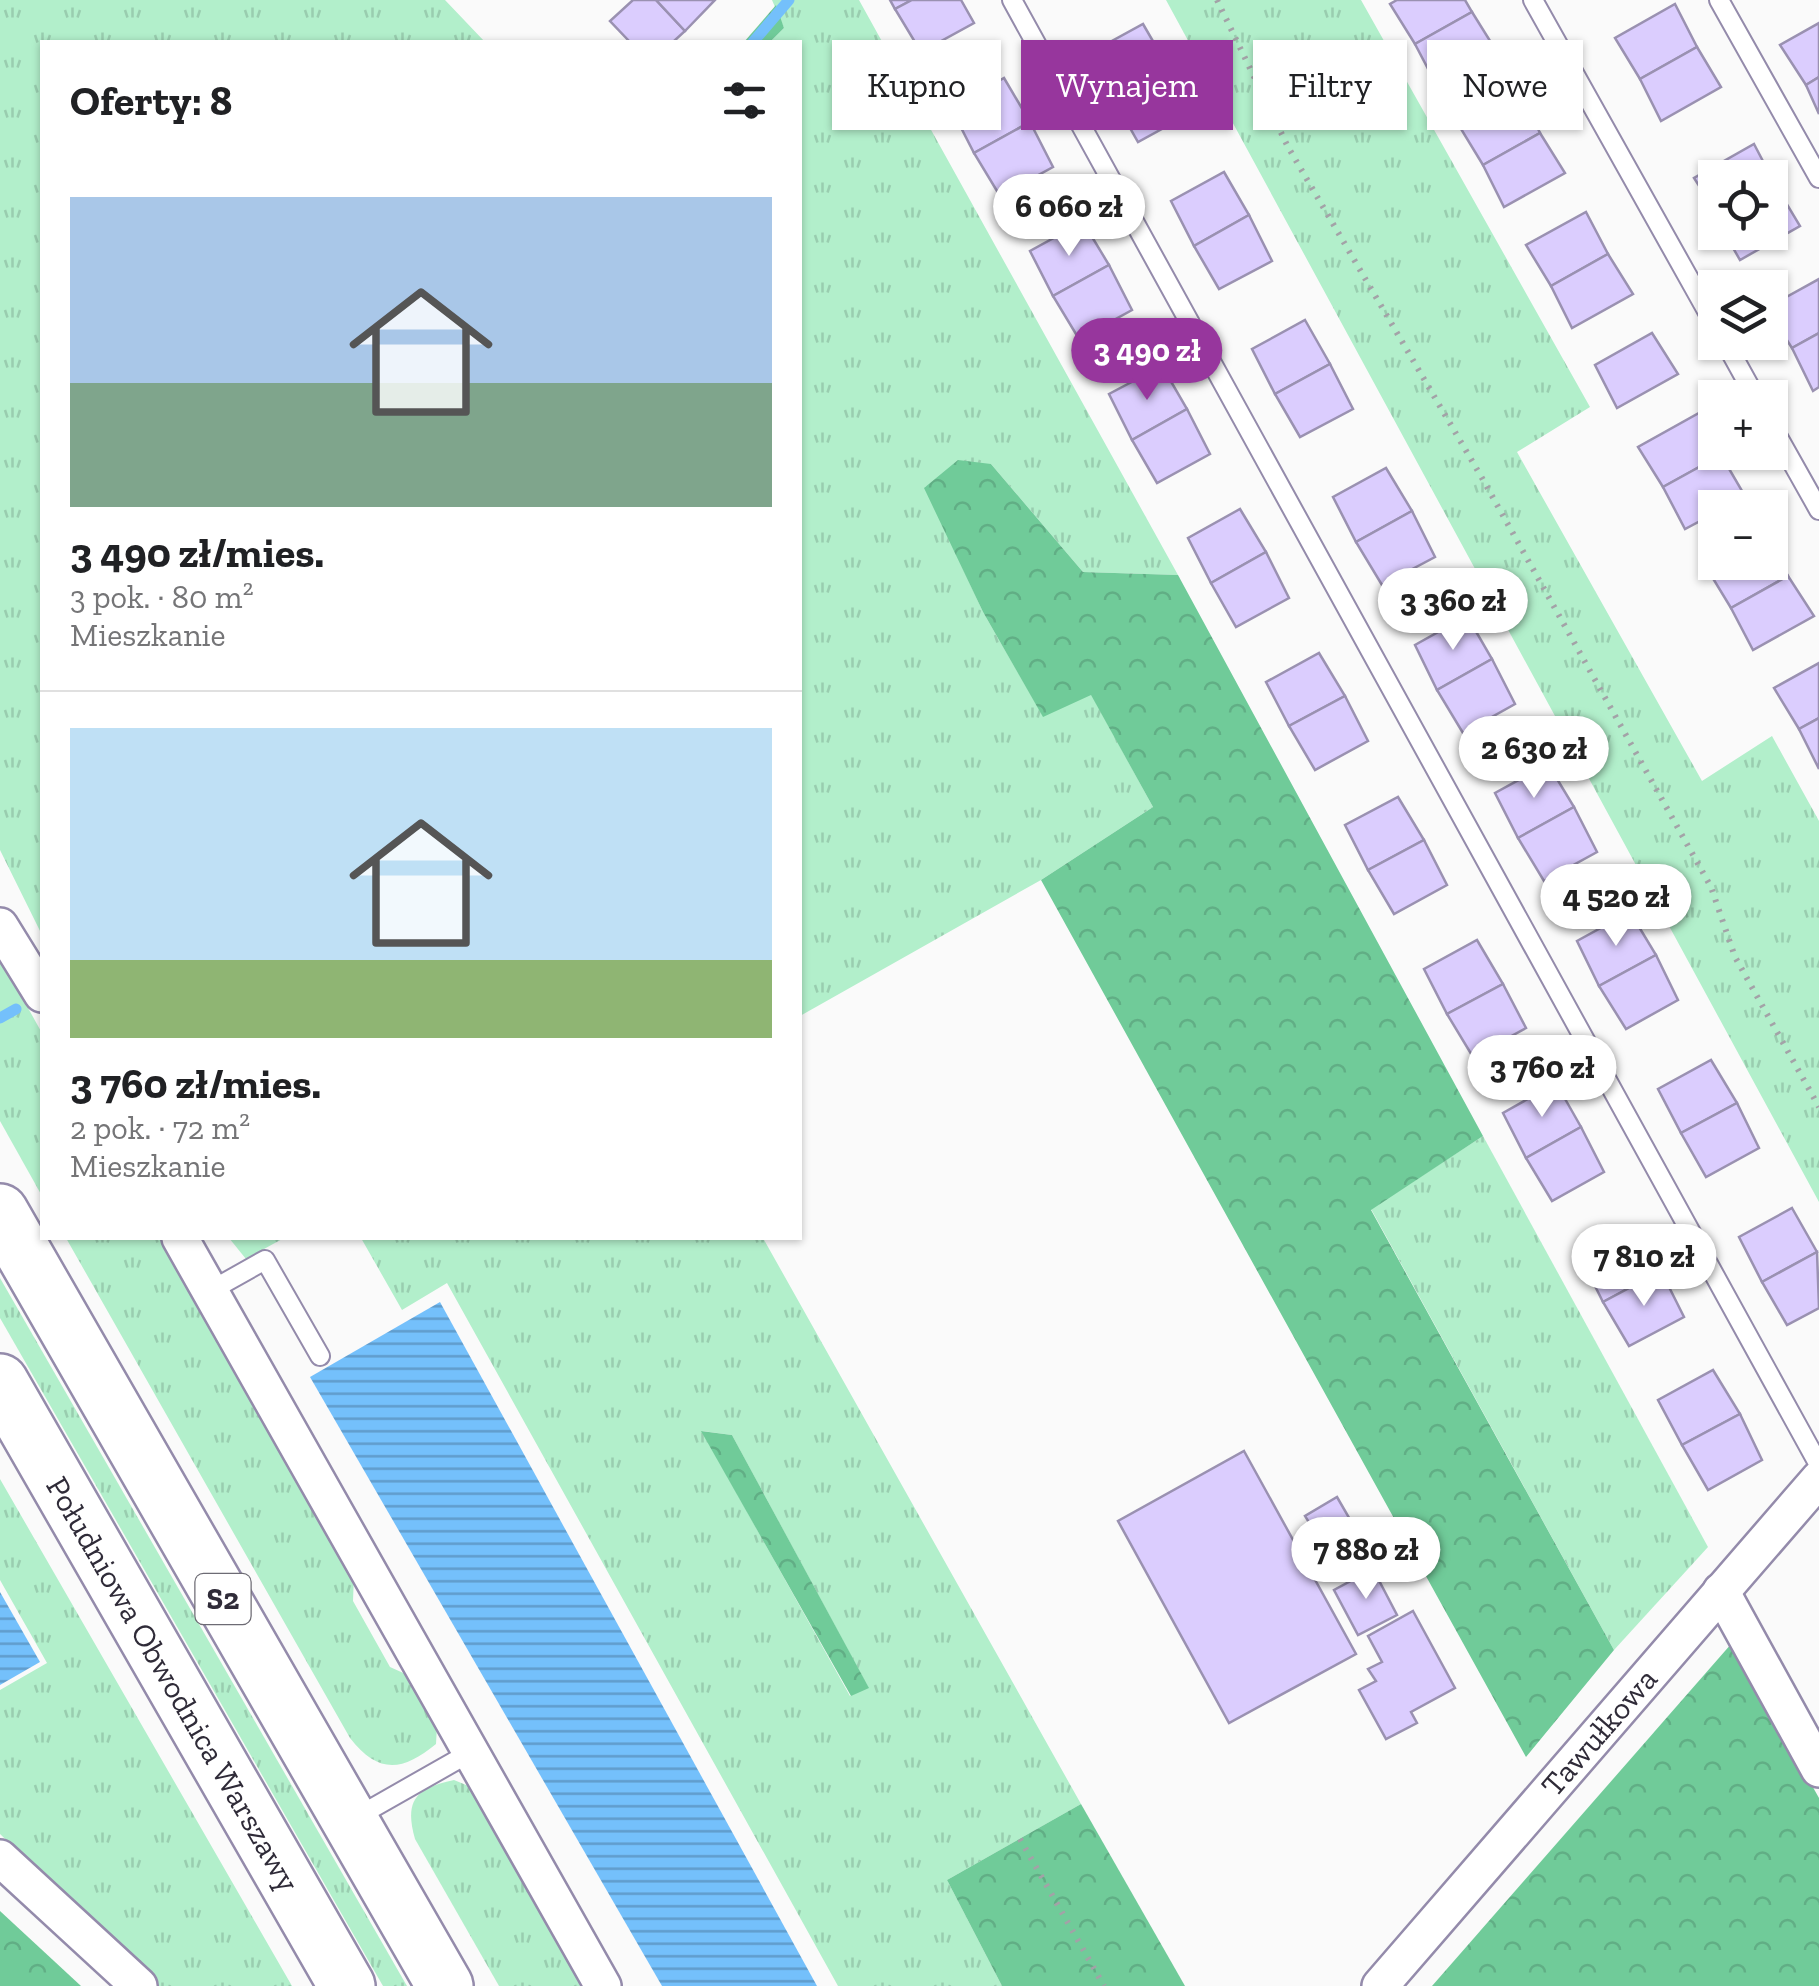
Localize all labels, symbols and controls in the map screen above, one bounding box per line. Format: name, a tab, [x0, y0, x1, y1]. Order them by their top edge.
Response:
chip: Kupno	[832, 40, 1001, 130]
chip: Wynajem	[1021, 40, 1233, 130]
chip: Filtry	[1253, 40, 1407, 130]
chip: Nowe	[1427, 40, 1583, 130]
icon: filters	[717, 73, 772, 128]
text: Oferty: 8	[70, 75, 232, 126]
map controls	[1698, 160, 1788, 580]
button: locate	[1698, 160, 1788, 250]
pin: 6 060 zł	[966, 174, 1172, 259]
text: 6 060 zł	[1015, 187, 1123, 225]
icon: home	[331, 262, 511, 442]
button: layers	[1698, 270, 1788, 360]
pin: 3 490 zł	[1044, 318, 1250, 403]
text: 3 490 zł	[1093, 331, 1201, 369]
button: +	[1698, 380, 1788, 470]
button: −	[1698, 490, 1788, 580]
text: 3 490 zł/mies.	[70, 527, 324, 578]
pin: 3 360 zł	[1350, 568, 1556, 653]
text: 3 pok. · 80 m²	[70, 578, 254, 616]
text: 3 360 zł	[1400, 581, 1506, 619]
text: Mieszkanie	[70, 616, 226, 654]
pin: 2 630 zł	[1431, 716, 1637, 801]
text: 2 630 zł	[1481, 729, 1587, 767]
icon: home	[331, 793, 511, 973]
pin: 4 520 zł	[1513, 864, 1719, 949]
text: 4 520 zł	[1562, 877, 1670, 915]
pin: 3 760 zł	[1439, 1035, 1645, 1120]
text: 3 760 zł	[1489, 1048, 1595, 1086]
text: 3 760 zł/mies.	[70, 1058, 321, 1109]
text: 2 pok. · 72 m²	[70, 1109, 250, 1147]
text: Mieszkanie	[70, 1147, 226, 1185]
pin: 7 810 zł	[1541, 1224, 1747, 1309]
text: 7 810 zł	[1593, 1237, 1695, 1275]
street label: Południowa Obwodnica Warszawy	[38, 1470, 308, 1899]
pin: 7 880 zł	[1263, 1517, 1469, 1602]
text: 7 880 zł	[1313, 1530, 1419, 1568]
road number: S2	[196, 1574, 250, 1624]
street label: Tawułkowa	[1533, 1660, 1665, 1804]

